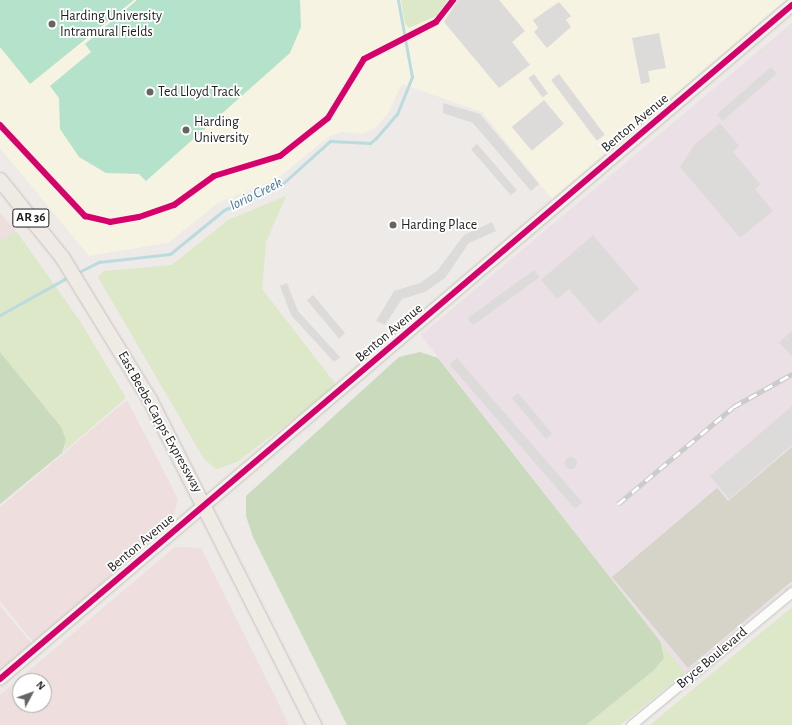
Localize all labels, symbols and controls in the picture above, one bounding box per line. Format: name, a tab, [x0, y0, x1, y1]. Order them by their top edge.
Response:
place label: Harding University Intramural Fields	[60, 8, 162, 40]
marker: Harding University Intramural Fields	[47, 19, 57, 29]
place label: Ted Lloyd Track	[158, 84, 240, 100]
marker: Ted Lloyd Track	[145, 87, 155, 97]
street label: Benton Avenue	[598, 90, 672, 156]
place label: Harding University	[194, 114, 249, 146]
marker: Harding University	[181, 125, 191, 135]
water label: Iorio Creek	[227, 174, 285, 214]
road number: AR 36	[12, 207, 50, 229]
place label: Harding Place	[401, 217, 477, 233]
marker: Harding Place	[388, 220, 398, 230]
street label: Benton Avenue	[352, 300, 426, 366]
street label: East Beebe Capps Expressway	[114, 348, 206, 496]
street label: Benton Avenue	[104, 510, 178, 576]
street label: Bryce Boulevard	[673, 624, 751, 692]
north arrow	[12, 673, 52, 713]
text: N	[34, 679, 47, 692]

